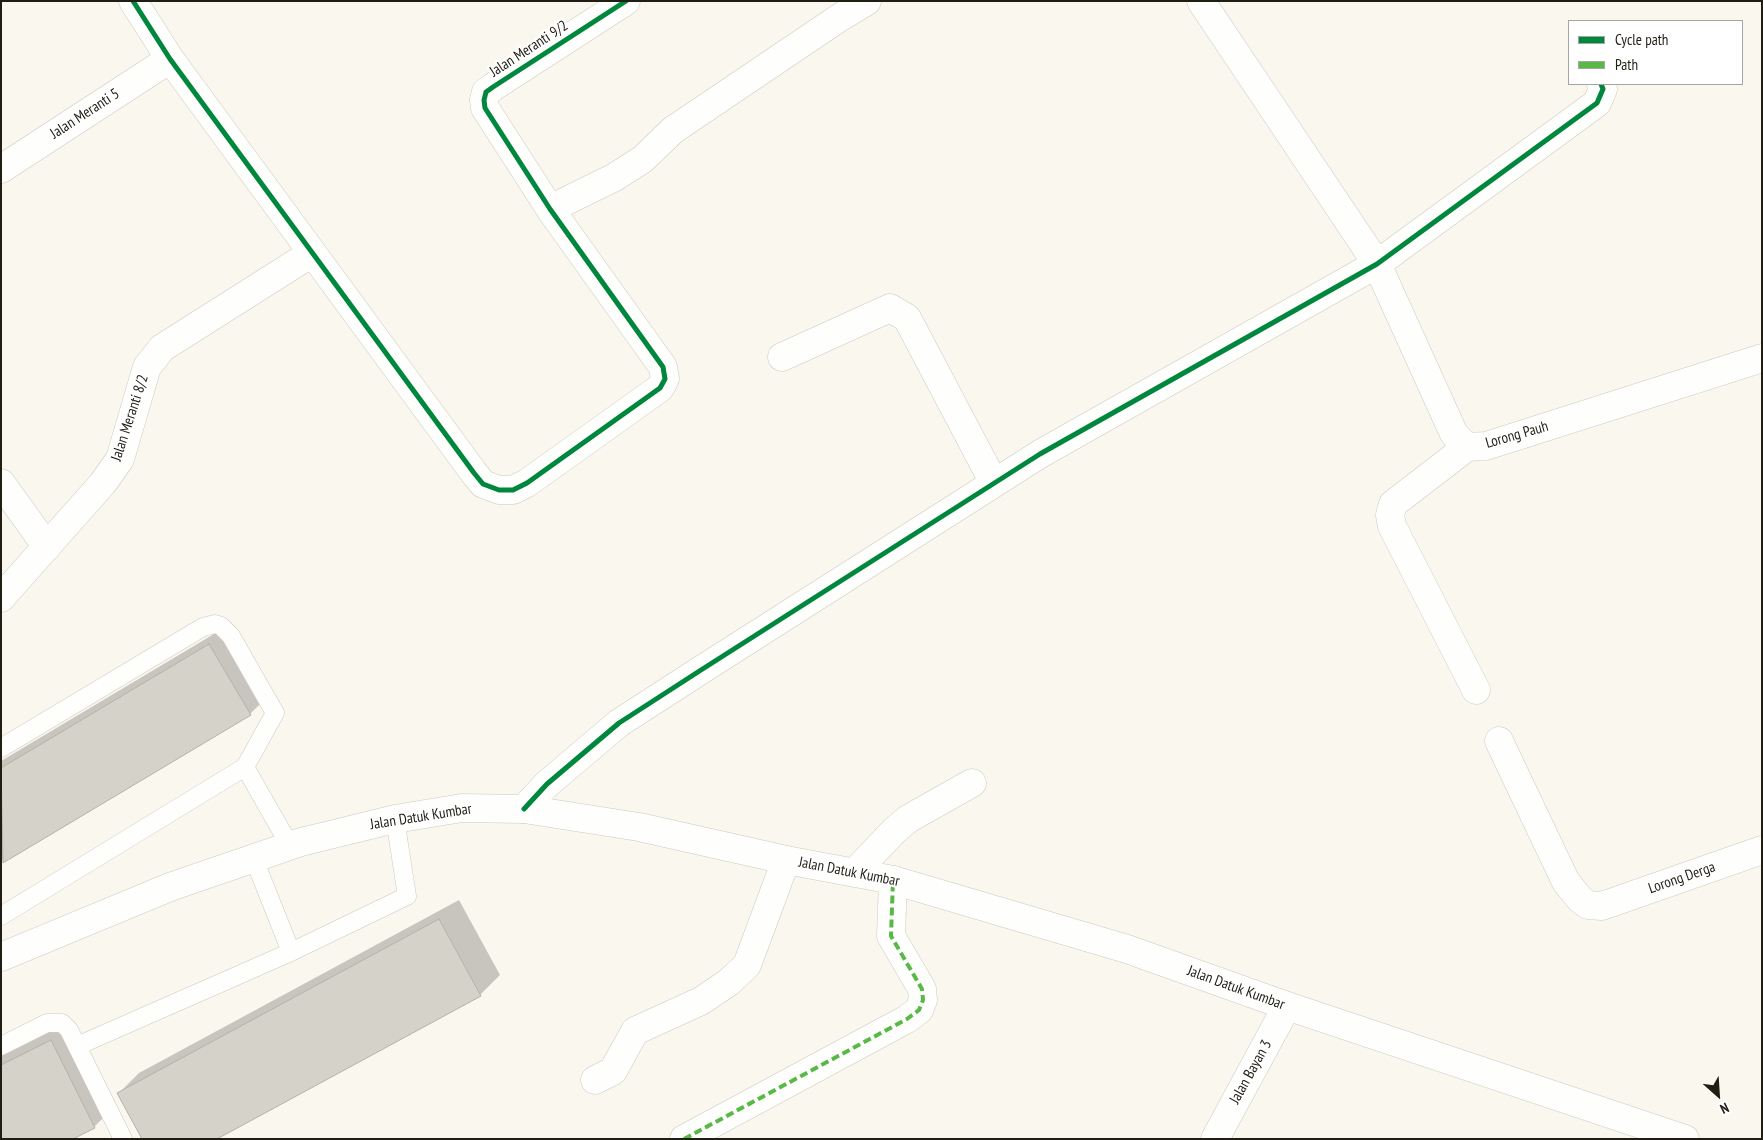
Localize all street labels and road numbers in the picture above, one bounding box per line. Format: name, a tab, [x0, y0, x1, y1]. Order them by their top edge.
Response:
street label: Jalan Meranti 9/2	[486, 17, 572, 81]
street label: Jalan Meranti 5	[47, 85, 123, 143]
street label: Jalan Meranti 8/2	[108, 373, 152, 463]
street label: Lorong Pauh	[1484, 417, 1550, 453]
street label: Jalan Datuk Kumbar	[369, 800, 473, 834]
street label: Jalan Datuk Kumbar	[797, 853, 901, 891]
street label: Lorong Derga	[1646, 858, 1718, 898]
street label: Jalan Datuk Kumbar	[1185, 962, 1287, 1014]
street label: Jalan Bayan 3	[1226, 1037, 1276, 1107]

